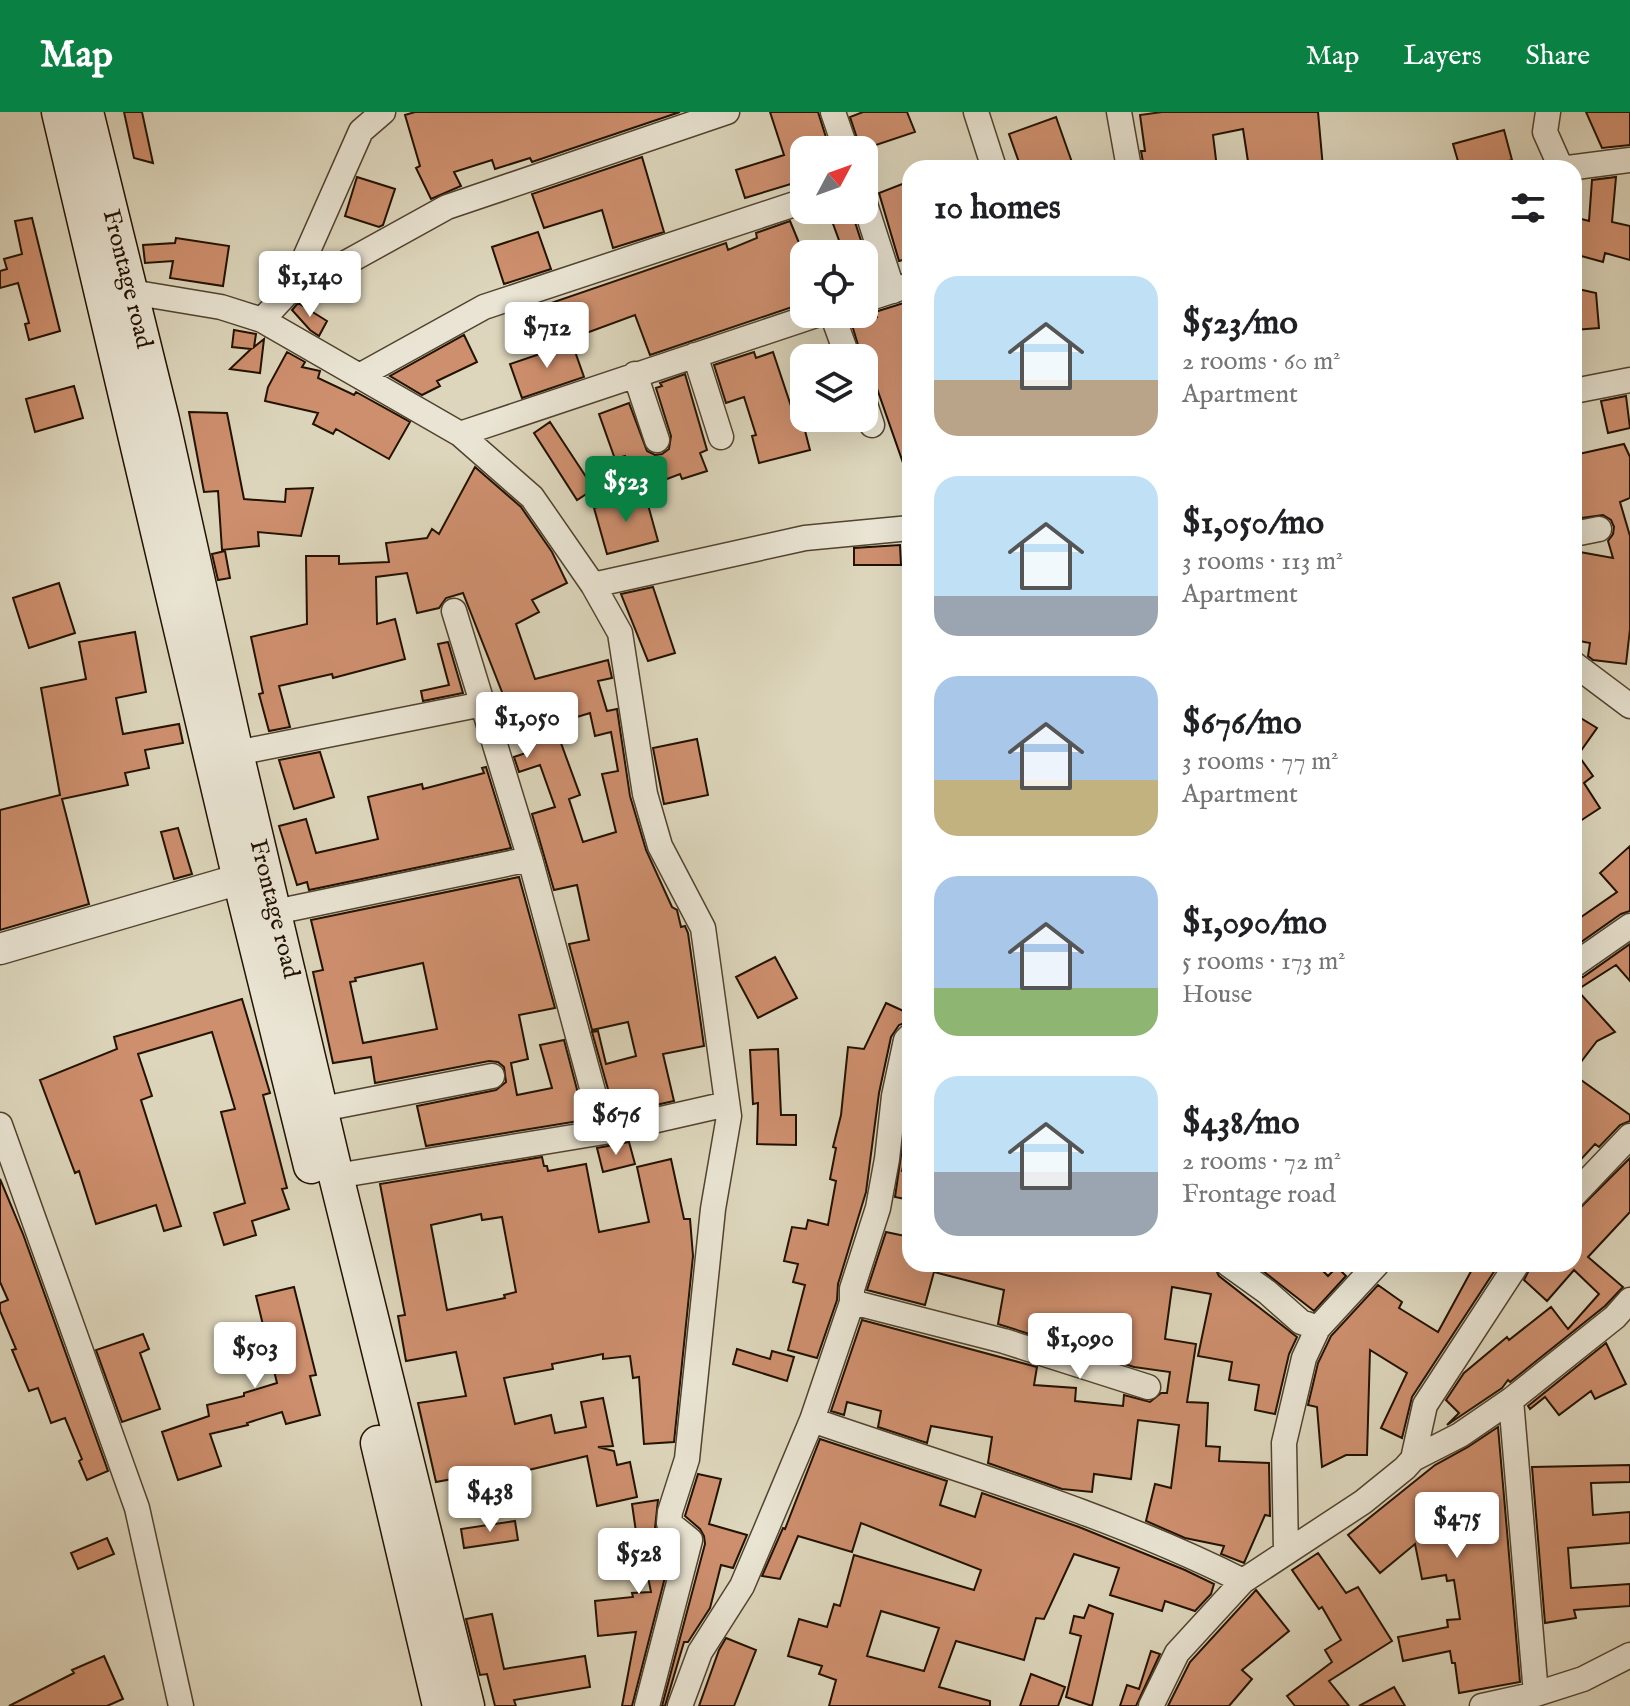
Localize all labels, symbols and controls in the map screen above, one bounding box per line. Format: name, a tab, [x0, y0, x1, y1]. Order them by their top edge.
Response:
text: Map	[40, 32, 113, 80]
text: Map	[1306, 39, 1359, 74]
text: Layers	[1403, 39, 1482, 74]
text: Share	[1526, 39, 1590, 74]
north arrow	[790, 136, 878, 224]
map controls	[790, 136, 878, 432]
icon: filters	[1506, 186, 1550, 230]
text: 10 homes	[934, 187, 1061, 230]
street label: Frontage road	[95, 206, 159, 352]
button: locate	[790, 240, 878, 328]
pin: $1,140	[245, 251, 375, 319]
text: $1,140	[277, 260, 343, 293]
pin: $712	[500, 302, 594, 370]
text: $523/mo	[1182, 302, 1298, 345]
icon: home	[998, 308, 1094, 404]
text: $712	[523, 311, 571, 344]
button: layers	[790, 344, 878, 432]
text: 2 rooms · 60 m²	[1182, 345, 1341, 378]
text: Apartment	[1182, 378, 1298, 411]
pin: $523	[579, 456, 673, 524]
text: $523	[603, 465, 649, 498]
text: $1,050/mo	[1182, 502, 1324, 545]
icon: home	[998, 508, 1094, 604]
text: 3 rooms · 113 m²	[1182, 545, 1343, 578]
text: Apartment	[1182, 578, 1298, 611]
pin: $1,050	[462, 692, 592, 760]
text: $1,050	[494, 701, 560, 734]
text: $676/mo	[1182, 702, 1301, 745]
icon: home	[998, 708, 1094, 804]
text: 3 rooms · 77 m²	[1182, 745, 1339, 778]
text: Apartment	[1182, 778, 1298, 811]
street label: Frontage road	[242, 836, 306, 982]
text: $1,090/mo	[1182, 902, 1327, 945]
icon: home	[998, 908, 1094, 1004]
text: 5 rooms · 173 m²	[1182, 945, 1346, 978]
text: House	[1182, 978, 1252, 1011]
pin: $676	[569, 1089, 663, 1157]
text: $676	[592, 1098, 640, 1131]
text: $438/mo	[1182, 1102, 1300, 1145]
icon: home	[998, 1108, 1094, 1204]
text: 2 rooms · 72 m²	[1182, 1145, 1341, 1178]
text: Frontage road	[1182, 1178, 1336, 1211]
pin: $1,090	[1015, 1313, 1145, 1381]
pin: $503	[208, 1322, 302, 1390]
text: $1,090	[1046, 1322, 1114, 1355]
text: $503	[232, 1331, 278, 1364]
pin: $438	[443, 1466, 537, 1534]
text: $438	[466, 1475, 514, 1508]
pin: $475	[1410, 1492, 1504, 1560]
text: $475	[1433, 1501, 1481, 1534]
pin: $528	[592, 1528, 686, 1596]
text: $528	[616, 1537, 662, 1570]

